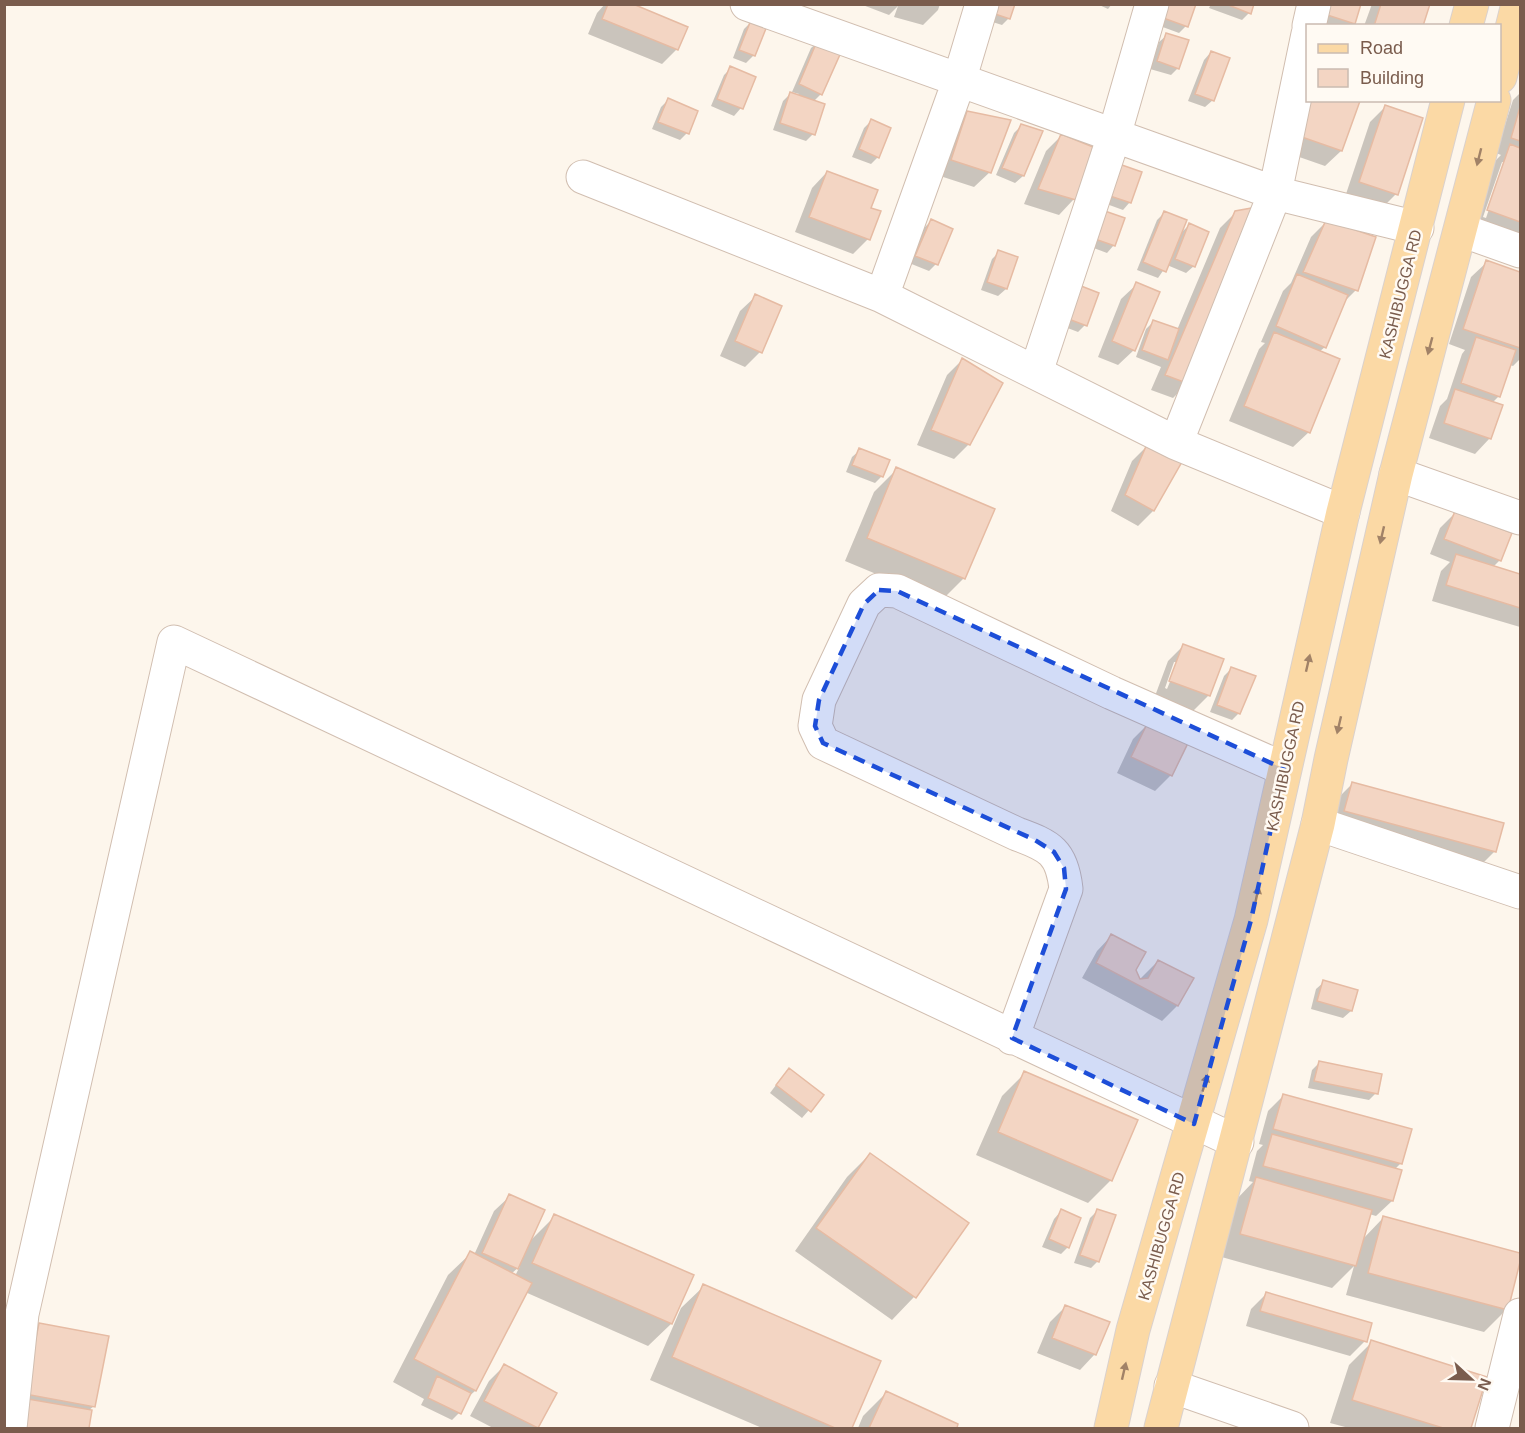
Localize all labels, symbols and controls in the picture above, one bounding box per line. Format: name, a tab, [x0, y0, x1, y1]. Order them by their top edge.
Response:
legend	[1306, 24, 1501, 102]
text: Road	[1360, 38, 1403, 58]
text: Building	[1360, 68, 1424, 88]
one-way arrow	[1474, 148, 1484, 166]
street label: KASHIBUGGA RD	[1376, 228, 1425, 360]
one-way arrow	[1424, 337, 1434, 355]
one-way arrow	[1377, 526, 1386, 545]
one-way arrow	[1303, 654, 1313, 673]
street label: KASHIBUGGA RD	[1263, 700, 1308, 833]
one-way arrow	[1333, 716, 1343, 734]
one-way arrow	[1252, 885, 1262, 904]
one-way arrow	[1201, 1074, 1210, 1092]
street label: KASHIBUGGA RD	[1135, 1170, 1188, 1302]
north arrow	[1441, 1349, 1501, 1409]
one-way arrow	[1120, 1362, 1129, 1381]
text: N	[1474, 1376, 1494, 1393]

